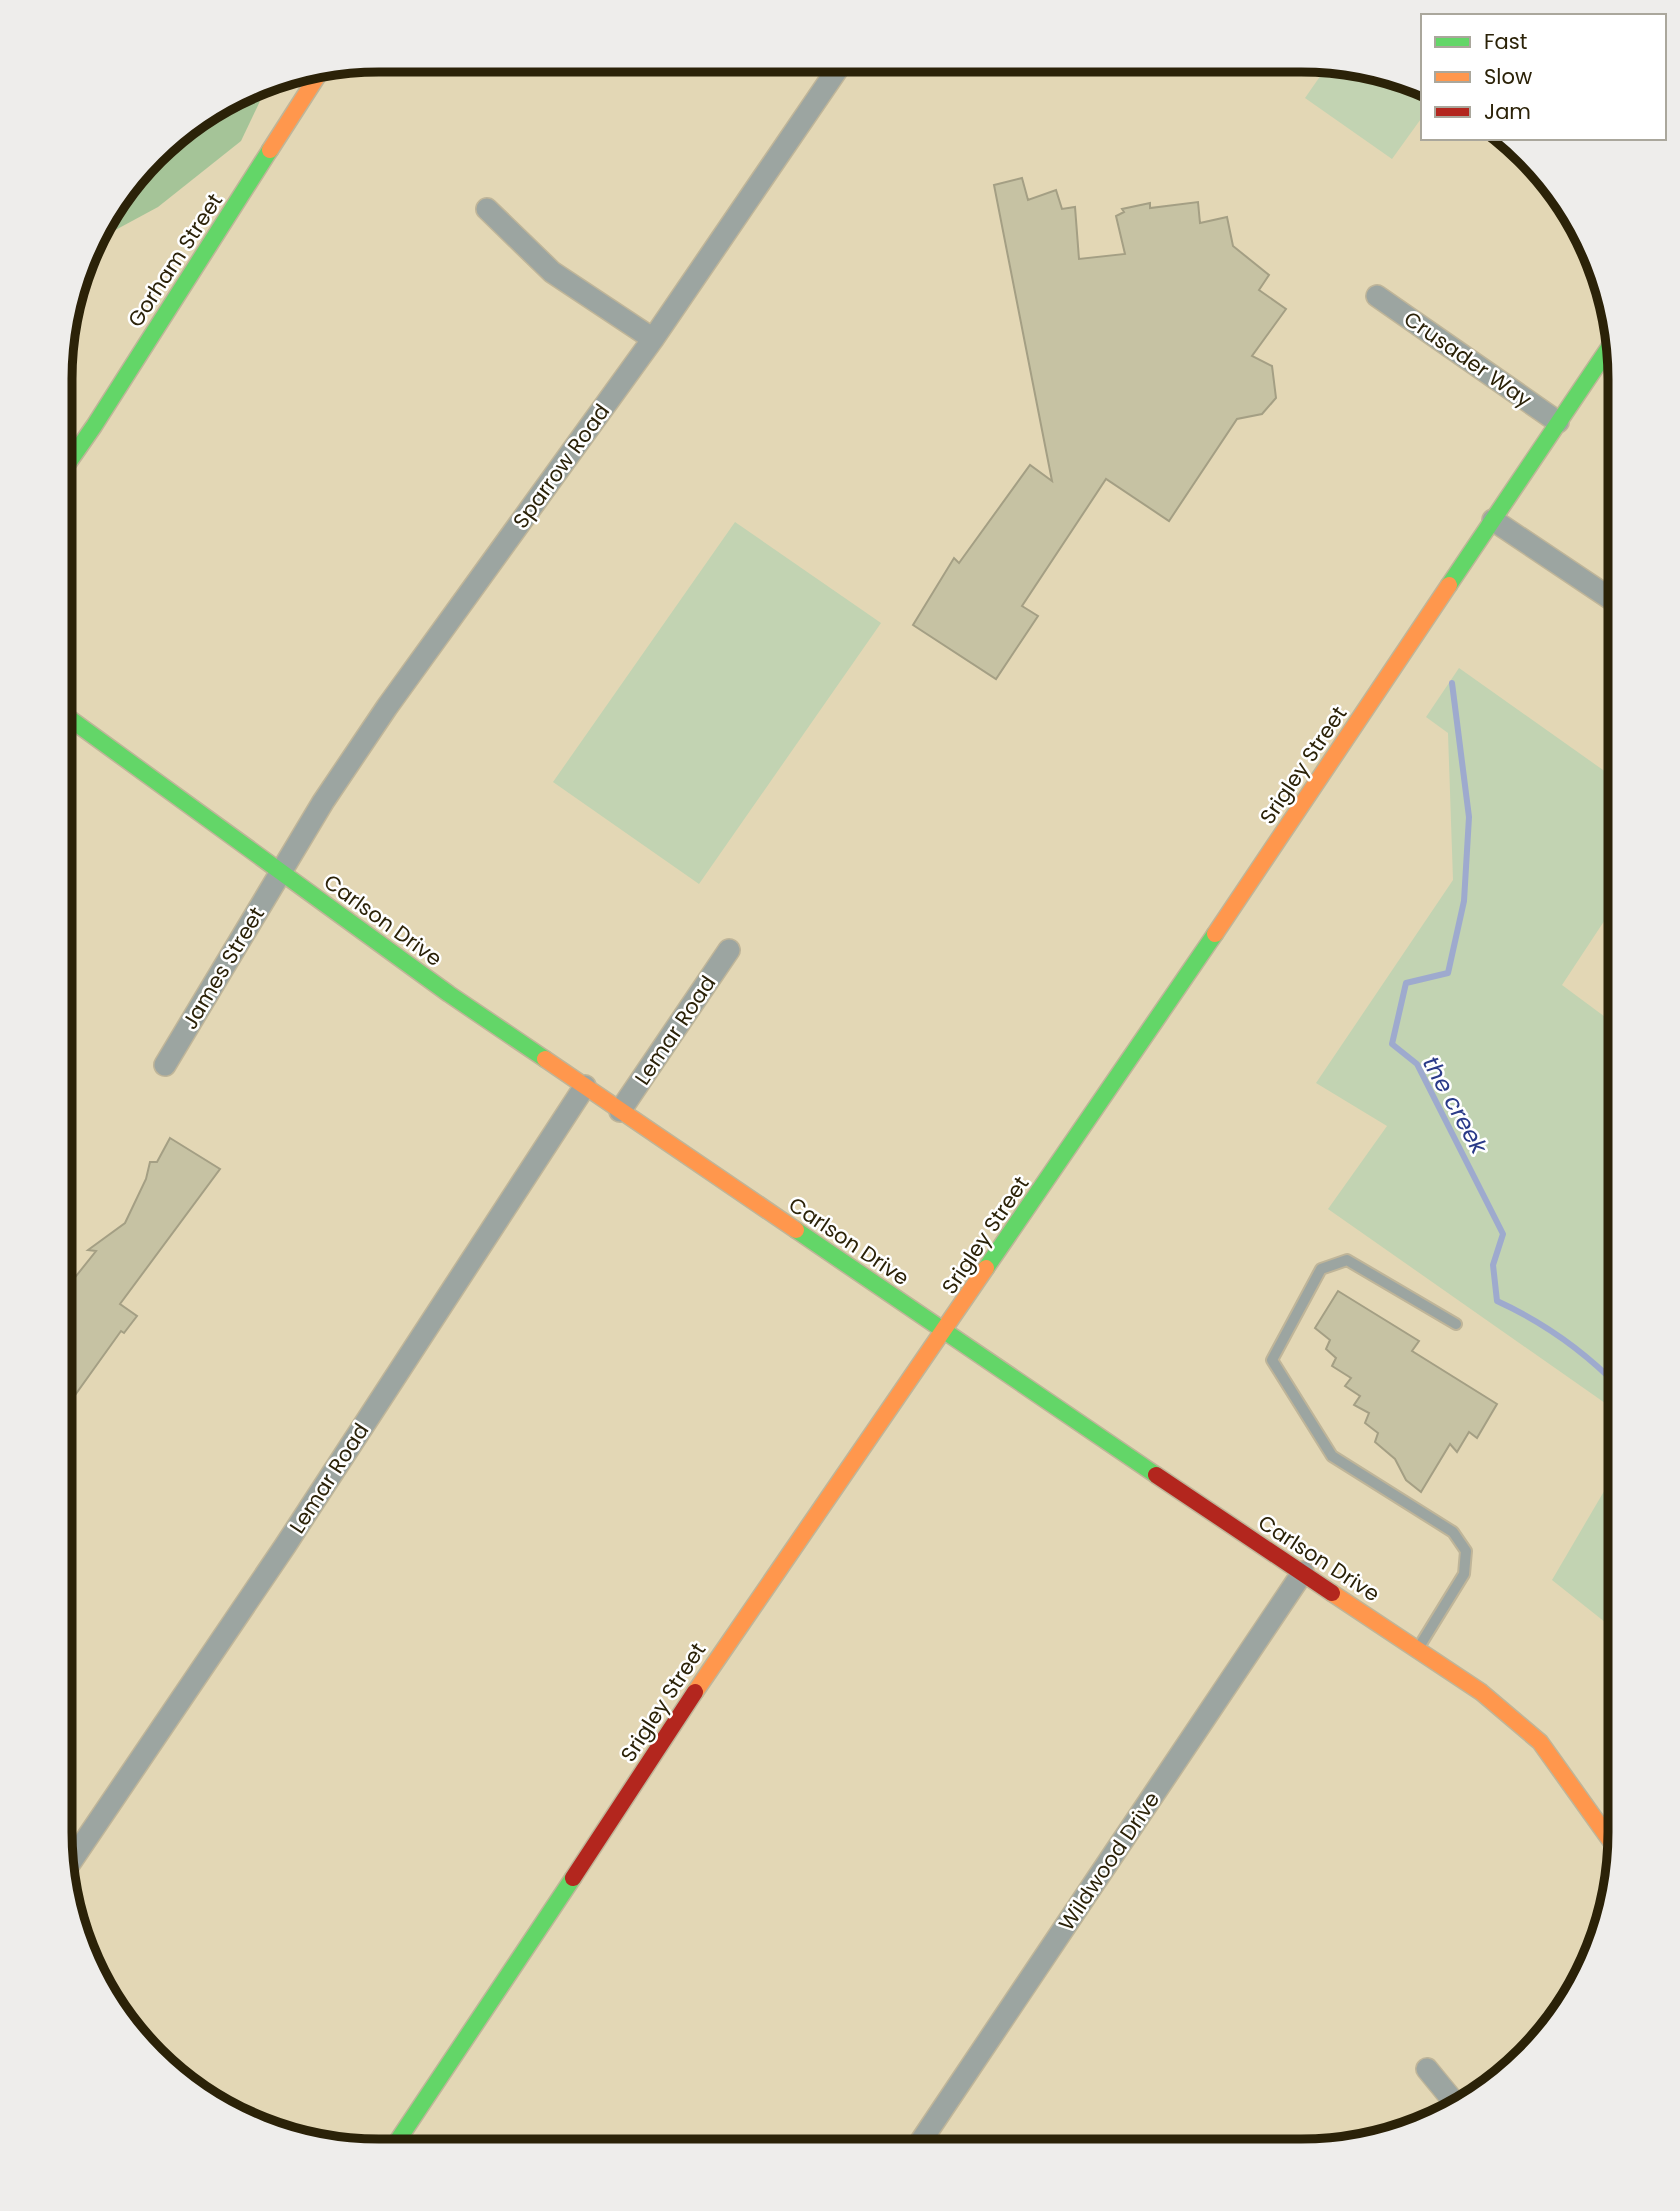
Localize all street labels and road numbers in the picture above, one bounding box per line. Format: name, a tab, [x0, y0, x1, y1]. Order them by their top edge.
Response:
street label: Gorham Street	[121, 188, 229, 332]
street label: Crusader Way	[1398, 304, 1538, 414]
street label: Sparrow Road	[506, 398, 616, 534]
street label: Srigley Street	[1253, 700, 1353, 830]
street label: Carlson Drive	[318, 867, 448, 973]
street label: James Street	[175, 901, 271, 1035]
street label: Lemar Road	[628, 970, 722, 1090]
street label: Srigley Street	[935, 1170, 1035, 1300]
street label: Carlson Drive	[783, 1190, 915, 1292]
street label: Lemar Road	[283, 1417, 375, 1539]
street label: Carlson Drive	[1253, 1508, 1385, 1608]
street label: Srigley Street	[614, 1637, 712, 1767]
street label: Wildwood Drive	[1052, 1786, 1166, 1936]

